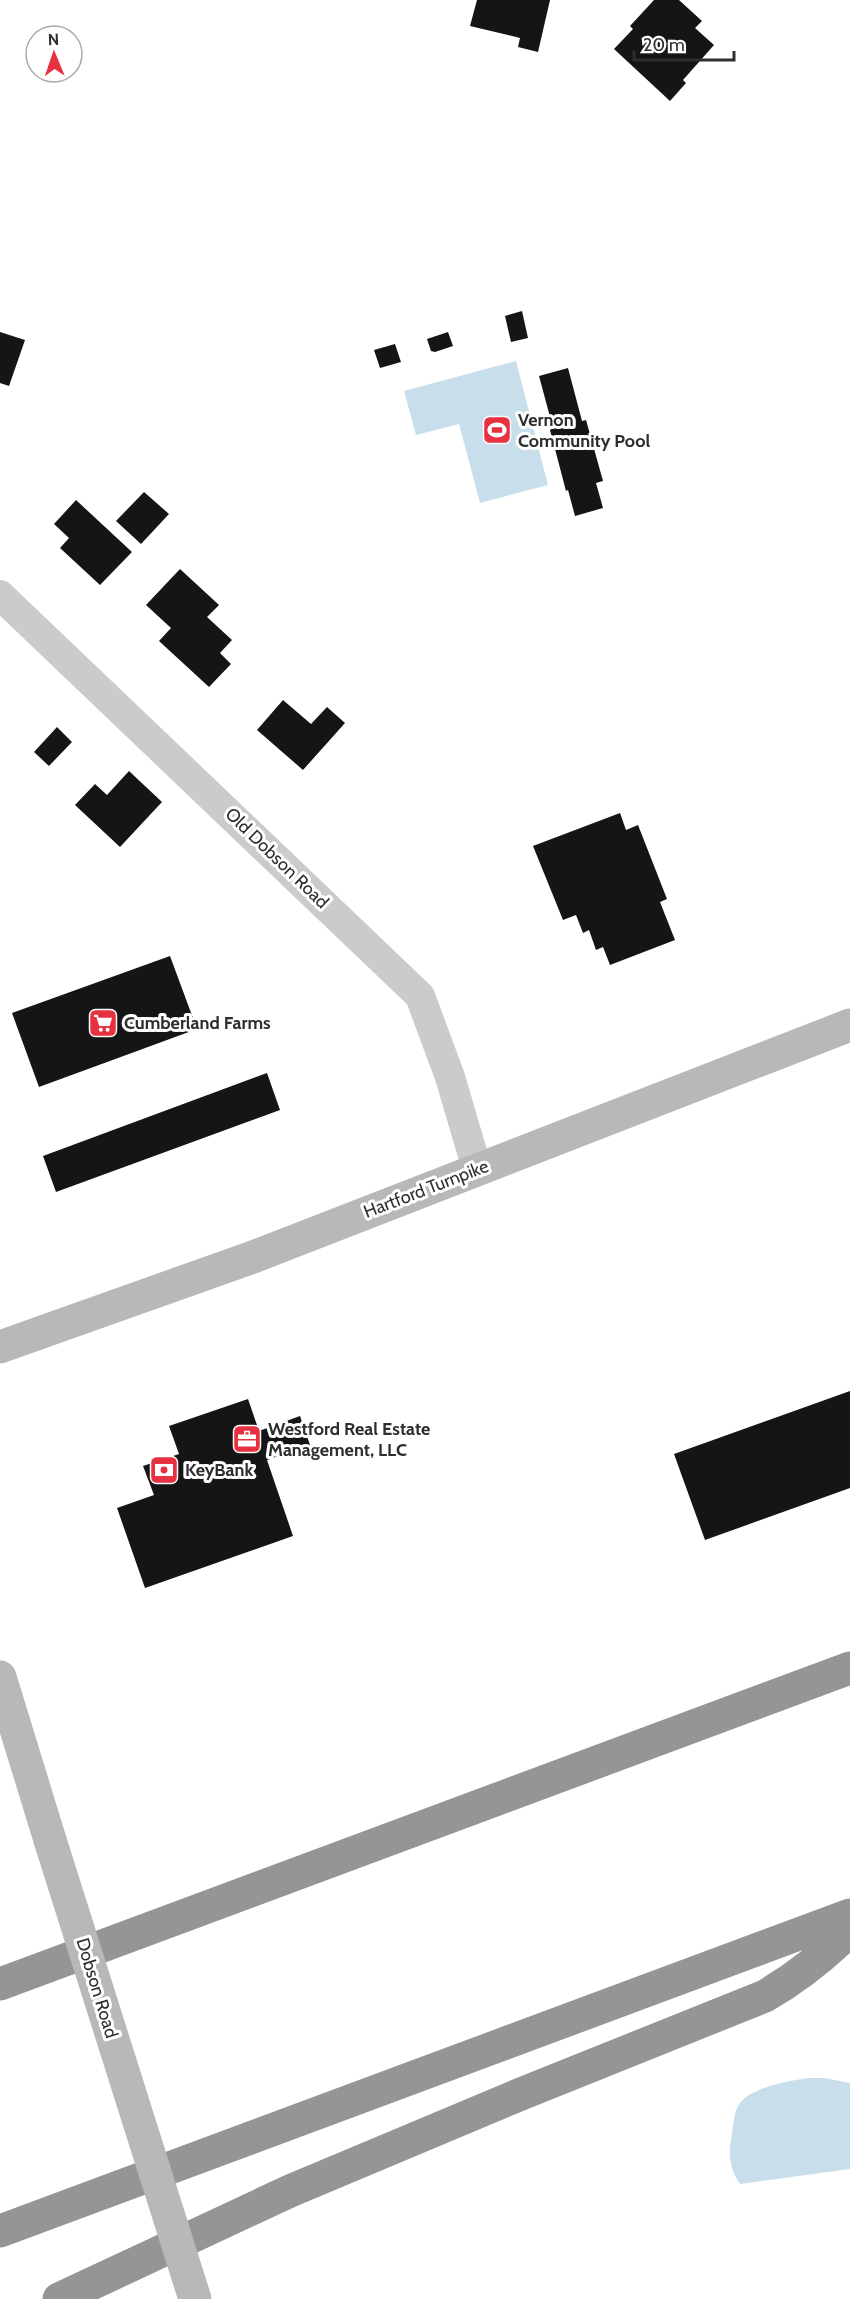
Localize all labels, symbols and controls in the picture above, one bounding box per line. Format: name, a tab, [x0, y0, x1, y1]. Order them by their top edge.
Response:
north arrow	[24, 24, 84, 84]
scale bar	[634, 24, 734, 62]
text: N	[48, 30, 59, 49]
text: 20 m	[643, 34, 685, 56]
place label: Vernon Community Pool	[518, 409, 650, 452]
sports icon: Vernon Community Pool	[481, 414, 513, 446]
street label: Old Dobson Road	[221, 803, 333, 913]
supermarket icon: Cumberland Farms	[87, 1007, 119, 1039]
place label: Cumberland Farms	[124, 1012, 271, 1034]
street label: Hartford Turnpike	[360, 1155, 492, 1223]
place label: Westford Real Estate Management, LLC	[268, 1418, 430, 1461]
office icon: Westford Real Estate Management, LLC	[231, 1423, 263, 1455]
bank icon: KeyBank	[148, 1454, 180, 1486]
place label: KeyBank	[185, 1459, 253, 1481]
street label: Dobson Road	[71, 1935, 123, 2041]

